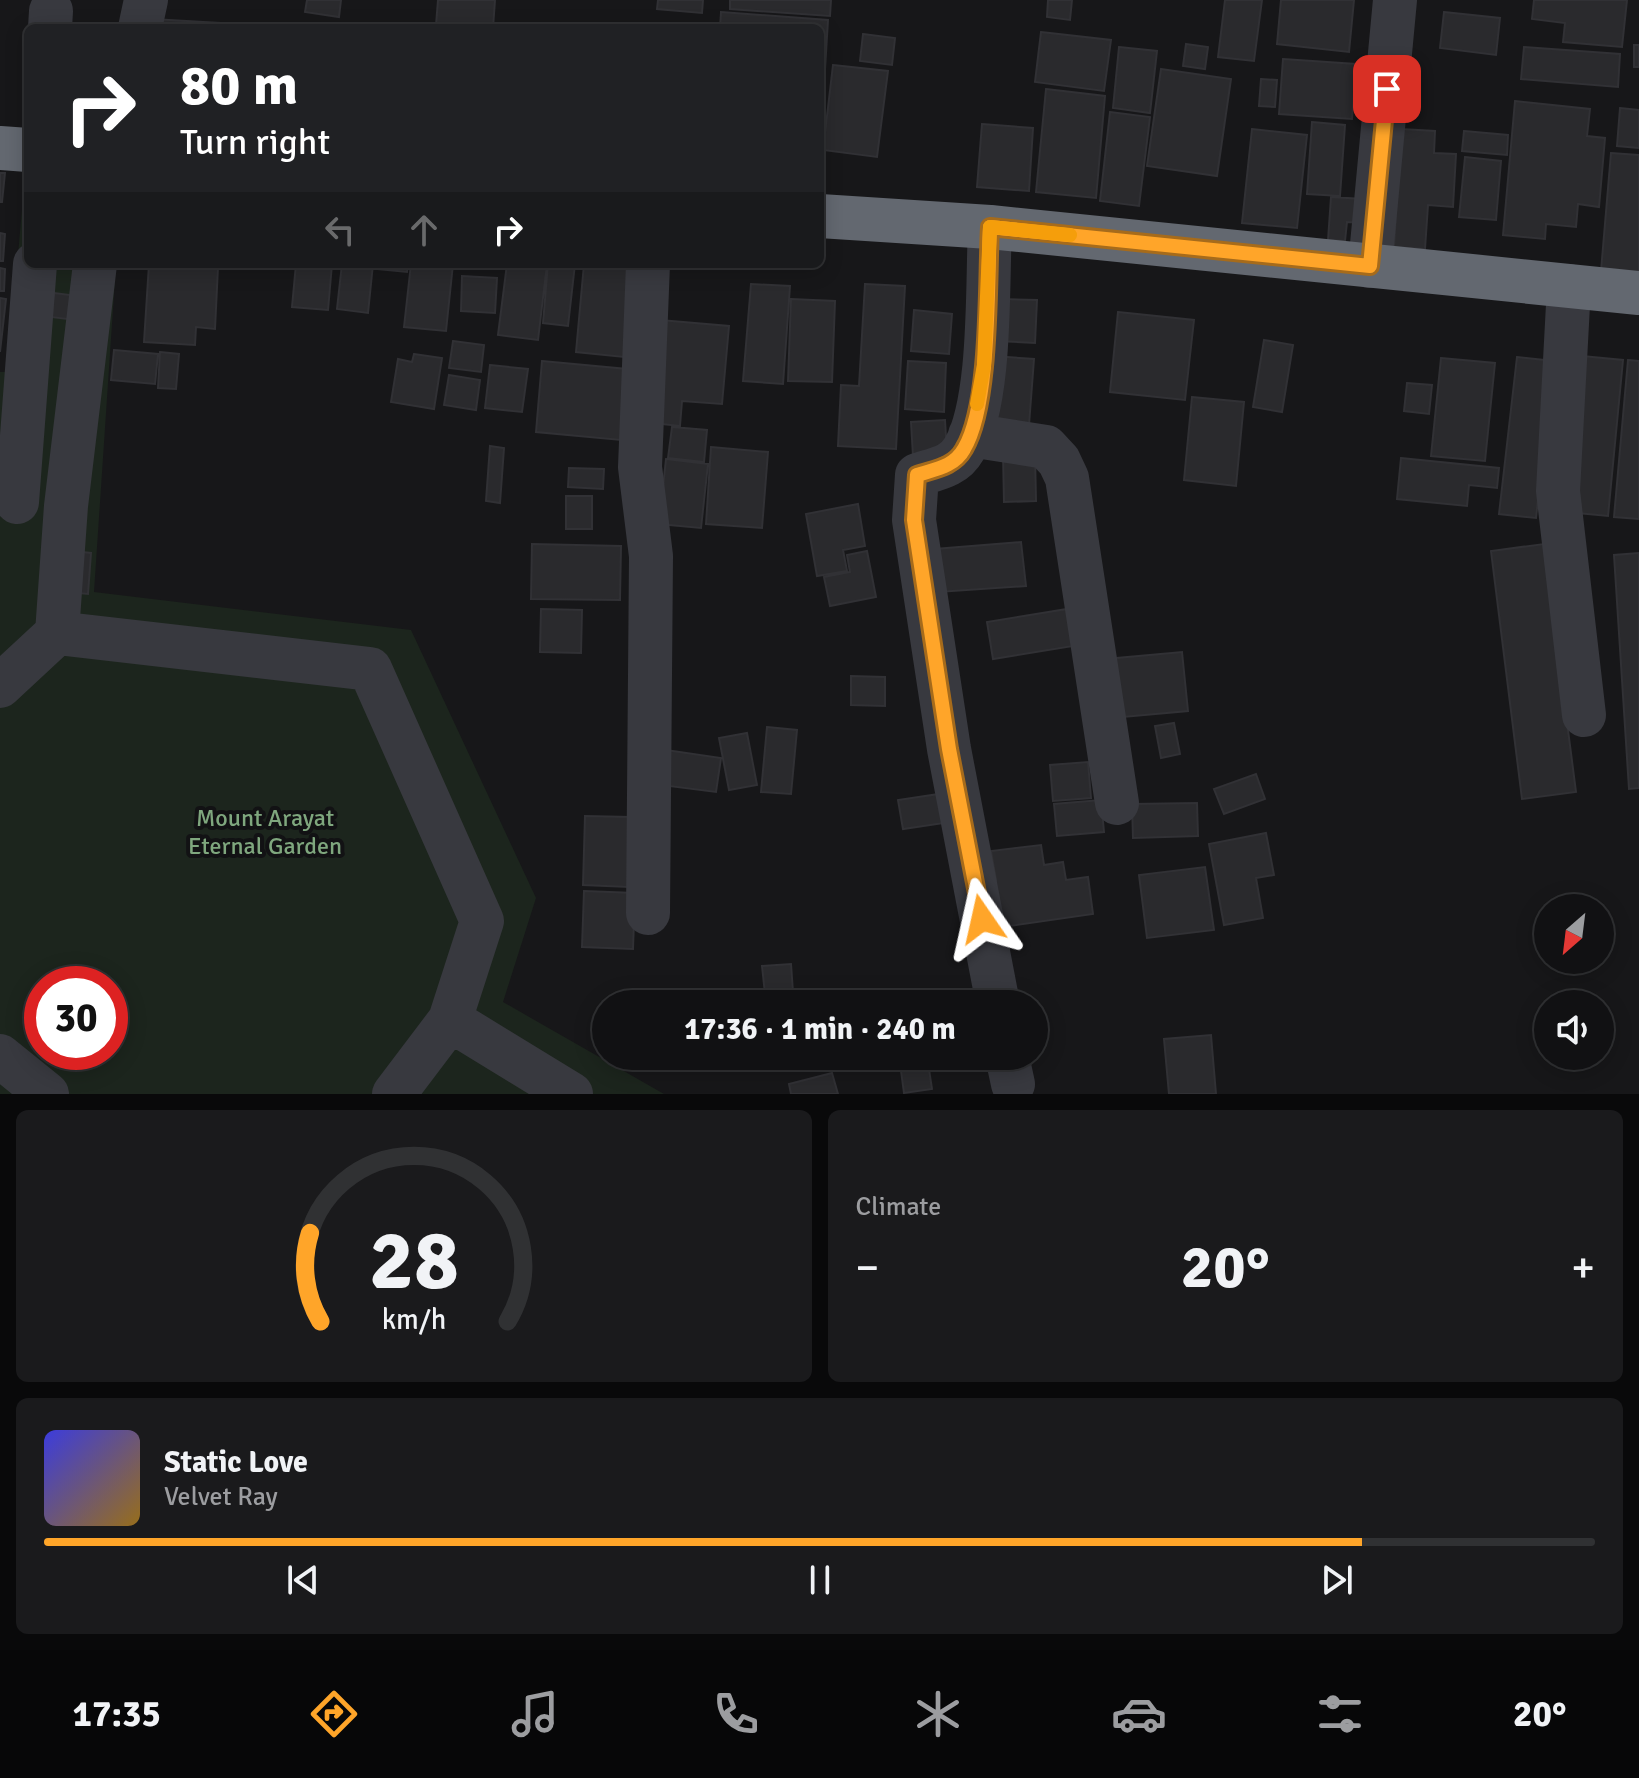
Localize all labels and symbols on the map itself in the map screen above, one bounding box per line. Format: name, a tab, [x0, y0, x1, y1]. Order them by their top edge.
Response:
pin	[1353, 55, 1421, 123]
park label: Mount Arayat Eternal Garden	[188, 803, 342, 861]
position arrow	[940, 877, 1024, 961]
north arrow	[1534, 894, 1614, 974]
speed limit sign: 30	[24, 966, 128, 1070]

